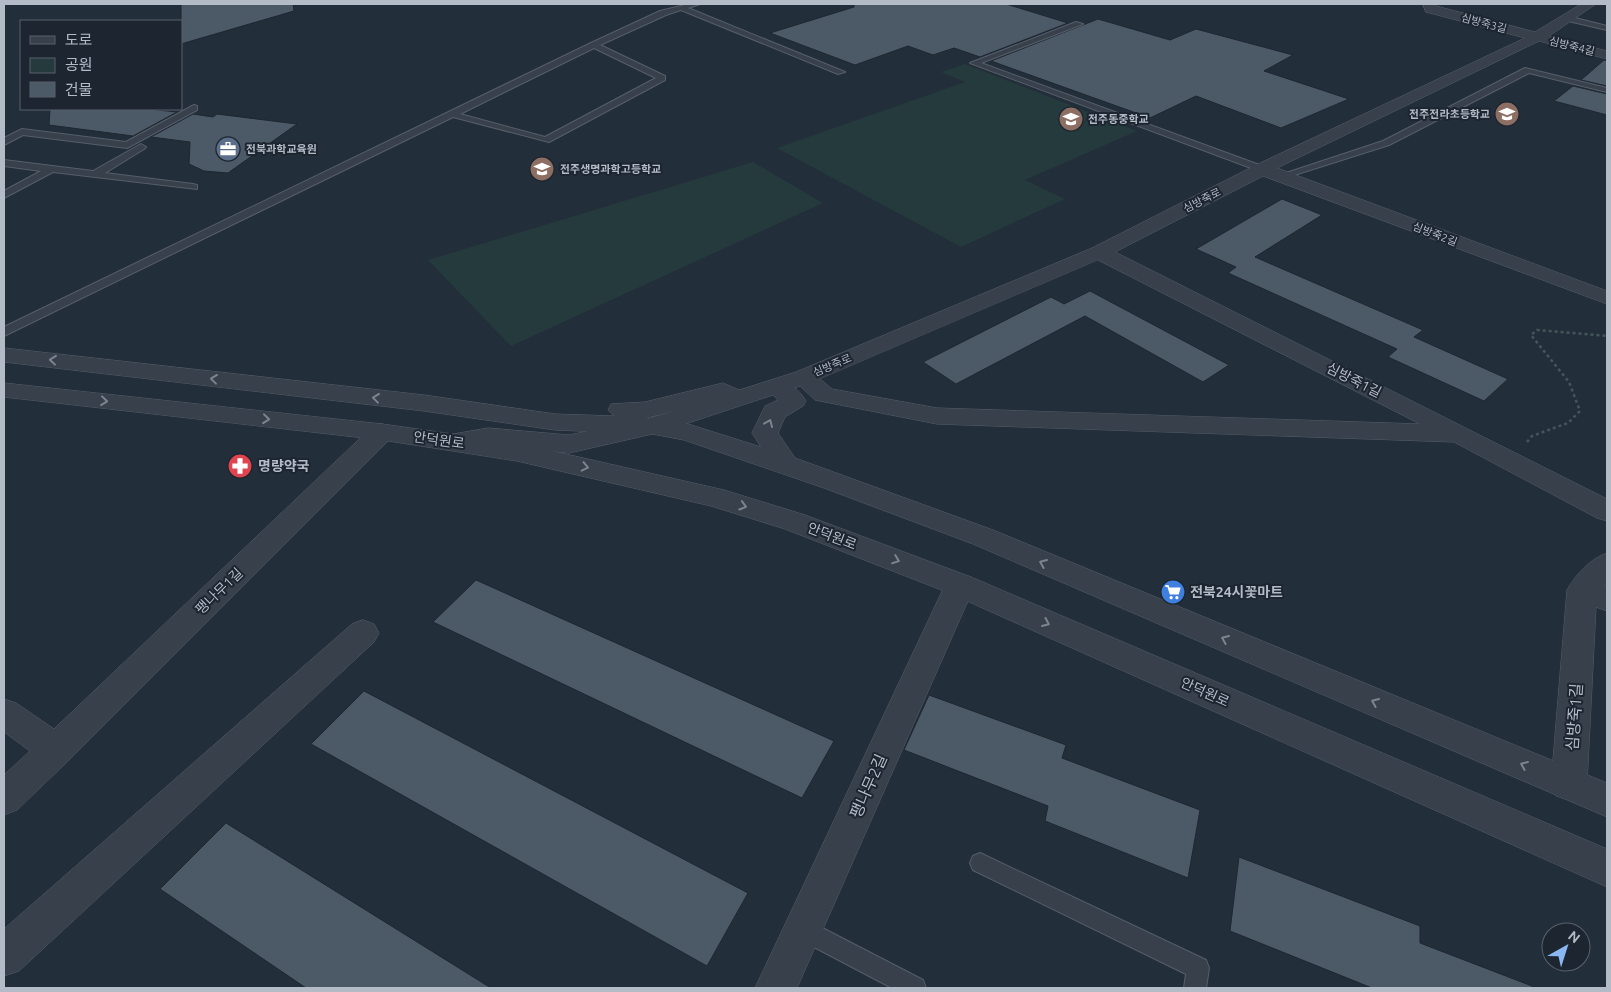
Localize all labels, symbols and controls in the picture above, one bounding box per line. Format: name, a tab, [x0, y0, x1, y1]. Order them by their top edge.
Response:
street label: 심방죽3길	[1460, 11, 1508, 35]
legend	[20, 20, 182, 110]
text: 도로	[65, 31, 93, 48]
street label: 심방죽4길	[1548, 35, 1596, 57]
text: 공원	[65, 56, 93, 73]
text: 건물	[65, 81, 93, 98]
school or university icon: 전주전라초등학교	[1494, 101, 1520, 127]
school or university icon: 전주동중학교	[1058, 106, 1084, 132]
place label: 전주전라초등학교	[1409, 108, 1490, 120]
place label: 전주동중학교	[1088, 113, 1149, 125]
office icon: 전북과학교육원	[215, 136, 241, 162]
place label: 전북과학교육원	[246, 143, 317, 155]
school or university icon: 전주생명과학고등학교	[529, 156, 555, 182]
place label: 전주생명과학고등학교	[560, 163, 661, 175]
street label: 심방죽로	[1181, 185, 1223, 215]
street label: 심방죽2길	[1411, 220, 1459, 248]
street label: 심방죽로	[811, 352, 853, 378]
one-way arrow	[49, 355, 57, 366]
street label: 심방죽1길	[1324, 359, 1384, 401]
one-way arrow	[210, 374, 218, 385]
one-way arrow	[371, 393, 379, 404]
one-way arrow	[101, 396, 109, 407]
one-way arrow	[262, 413, 270, 424]
one-way arrow	[763, 419, 774, 428]
street label: 안덕원로	[412, 428, 466, 452]
pharmacy icon: 명량약국	[227, 453, 253, 479]
place label: 명량약국	[258, 458, 310, 474]
one-way arrow	[581, 461, 590, 472]
one-way arrow	[738, 500, 747, 510]
street label: 안덕원로	[805, 519, 859, 553]
one-way arrow	[891, 554, 900, 565]
one-way arrow	[1039, 558, 1048, 569]
street label: 팽나무1길	[192, 565, 246, 617]
supermarket icon: 전북24시꽃마트	[1160, 579, 1186, 605]
place label: 전북24시꽃마트	[1190, 584, 1283, 600]
one-way arrow	[1041, 616, 1050, 627]
one-way arrow	[1221, 635, 1230, 646]
street label: 안덕원로	[1178, 674, 1232, 710]
street label: 심방죽1길	[1563, 683, 1585, 751]
one-way arrow	[1371, 698, 1380, 709]
street label: 팽나무2길	[846, 751, 890, 821]
one-way arrow	[1520, 761, 1529, 772]
north arrow	[1541, 922, 1591, 972]
text: N	[1565, 927, 1583, 946]

